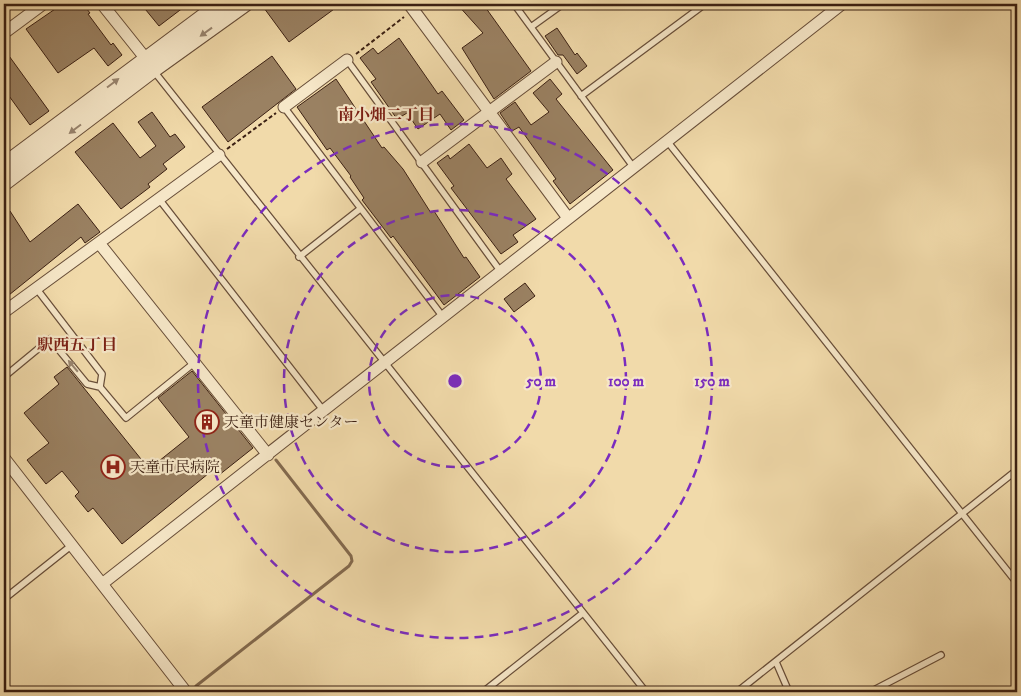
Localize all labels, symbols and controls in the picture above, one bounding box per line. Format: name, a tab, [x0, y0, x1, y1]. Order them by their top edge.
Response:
one-way arrow	[199, 27, 213, 37]
one-way arrow	[106, 78, 119, 89]
district label: 南小畑二丁目	[338, 105, 434, 125]
one-way arrow	[68, 124, 82, 134]
district label: 駅西五丁目	[37, 335, 117, 355]
one-way arrow	[67, 361, 79, 373]
centre of rings	[446, 372, 464, 390]
text: 50 m	[525, 372, 557, 391]
text: 100 m	[608, 372, 645, 391]
text: 150 m	[694, 372, 730, 391]
building icon: 天童市健康センター	[194, 409, 220, 435]
place label: 天童市健康センター	[224, 413, 358, 432]
hospital icon: 天童市民病院	[100, 454, 126, 480]
place label: 天童市民病院	[130, 458, 220, 477]

